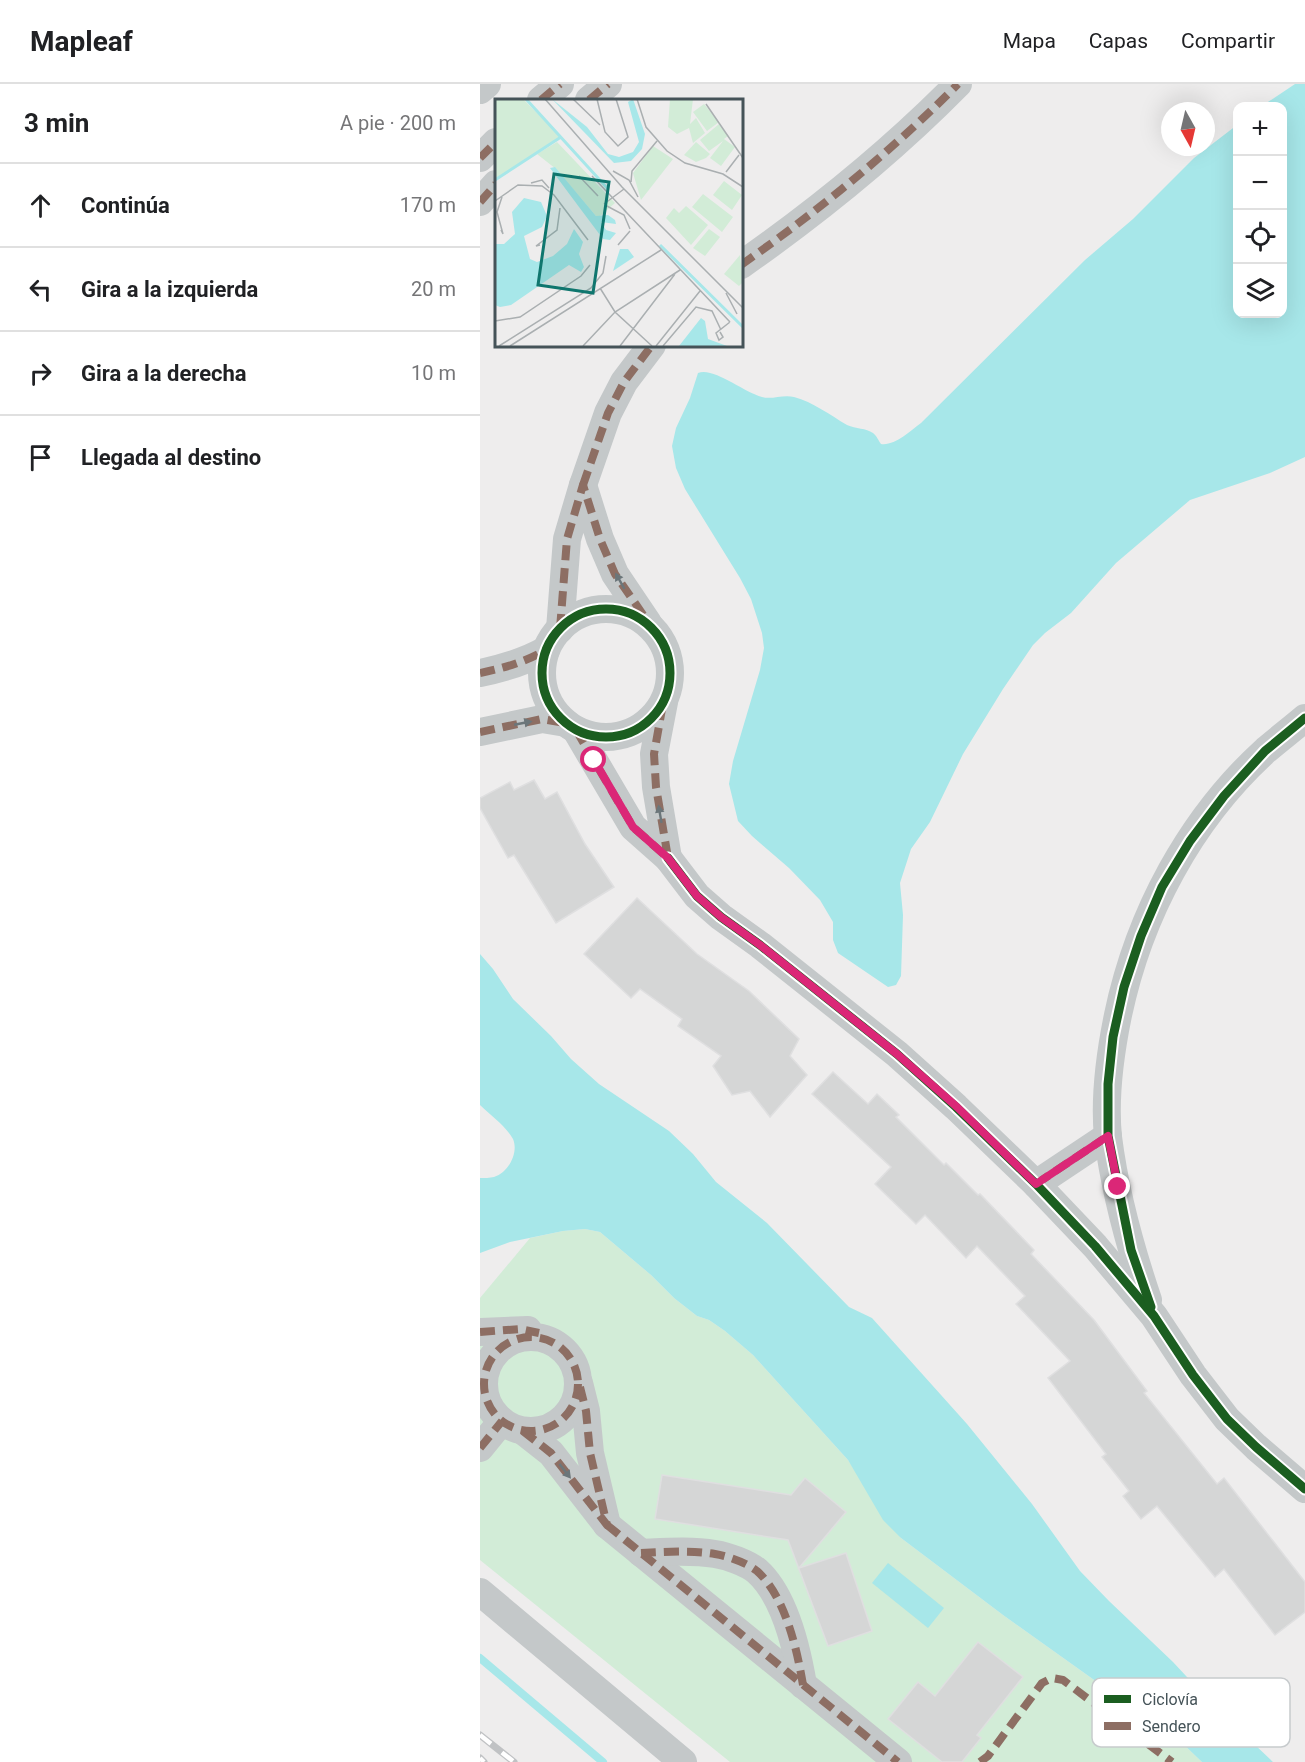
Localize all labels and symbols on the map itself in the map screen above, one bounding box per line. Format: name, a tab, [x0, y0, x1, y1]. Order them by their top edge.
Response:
inset map	[495, 99, 742, 346]
north arrow	[1161, 102, 1215, 156]
one-way arrow	[614, 573, 625, 589]
one-way arrow	[513, 718, 532, 727]
route start	[580, 746, 606, 772]
one-way arrow	[656, 804, 665, 823]
route end	[1104, 1173, 1130, 1199]
one-way arrow	[558, 1463, 571, 1479]
legend	[1092, 1678, 1290, 1747]
text: Ciclovía	[1142, 1690, 1198, 1709]
text: Sendero	[1142, 1717, 1201, 1736]

